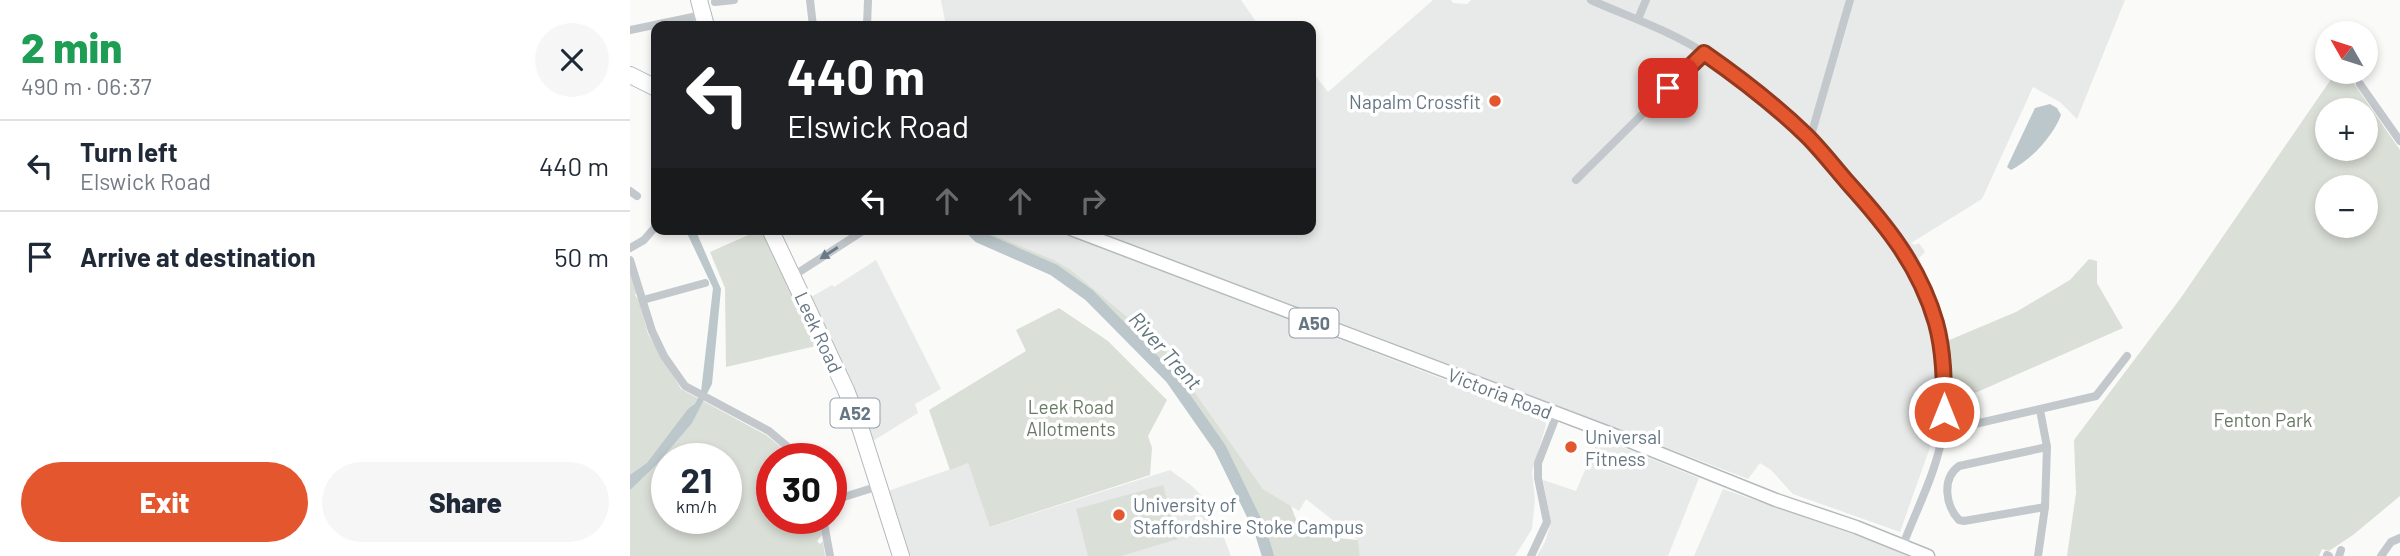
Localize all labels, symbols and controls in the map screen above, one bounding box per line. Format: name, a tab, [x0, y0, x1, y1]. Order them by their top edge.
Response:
text: 2 min	[21, 21, 122, 71]
north arrow	[2315, 21, 2378, 84]
map controls	[2315, 21, 2378, 238]
button: close	[535, 23, 609, 97]
text: 440 m	[787, 46, 925, 105]
icon: left	[672, 49, 763, 140]
pin	[1638, 58, 1698, 118]
icon: arrive	[1649, 69, 1687, 107]
text: 490 m · 06:37	[21, 72, 152, 100]
place label: Napalm Crossfit	[1349, 90, 1481, 113]
marker: Napalm Crossfit	[1487, 93, 1503, 109]
button: +	[2315, 98, 2378, 161]
text: Elswick Road	[787, 106, 969, 144]
text: Turn left	[80, 136, 178, 167]
icon: left	[21, 147, 59, 185]
text: 440 m	[539, 150, 609, 181]
text: Elswick Road	[80, 167, 211, 195]
button: −	[2315, 175, 2378, 238]
icon: left	[855, 182, 893, 220]
icon: ahead	[928, 182, 966, 220]
icon: ahead	[1001, 182, 1039, 220]
icon: right	[1074, 182, 1112, 220]
icon: arrive	[21, 238, 59, 276]
text: Arrive at destination	[80, 241, 316, 272]
text: 50 m	[554, 241, 609, 272]
one-way arrow	[820, 246, 839, 259]
street label: Leek Road	[790, 288, 848, 376]
water label: River Trent	[1124, 306, 1208, 395]
road number: A50	[1290, 309, 1338, 338]
street label: Victoria Road	[1444, 363, 1556, 423]
position arrow	[1907, 375, 1981, 449]
park label: Leek Road Allotments	[1026, 395, 1116, 440]
road number: A52	[831, 398, 880, 428]
park label: Fenton Park	[2214, 408, 2312, 431]
place label: Universal Fitness	[1585, 425, 1661, 470]
marker: Universal Fitness	[1563, 439, 1579, 455]
speed limit sign: 30	[756, 443, 847, 534]
text: 21	[681, 458, 712, 500]
button: Exit	[21, 462, 308, 542]
button: Share	[322, 462, 609, 542]
place label: University of Staffordshire Stoke Campus	[1133, 493, 1364, 538]
text: km/h	[676, 495, 717, 517]
marker: University of Staffordshire Stoke Campus	[1111, 507, 1127, 523]

